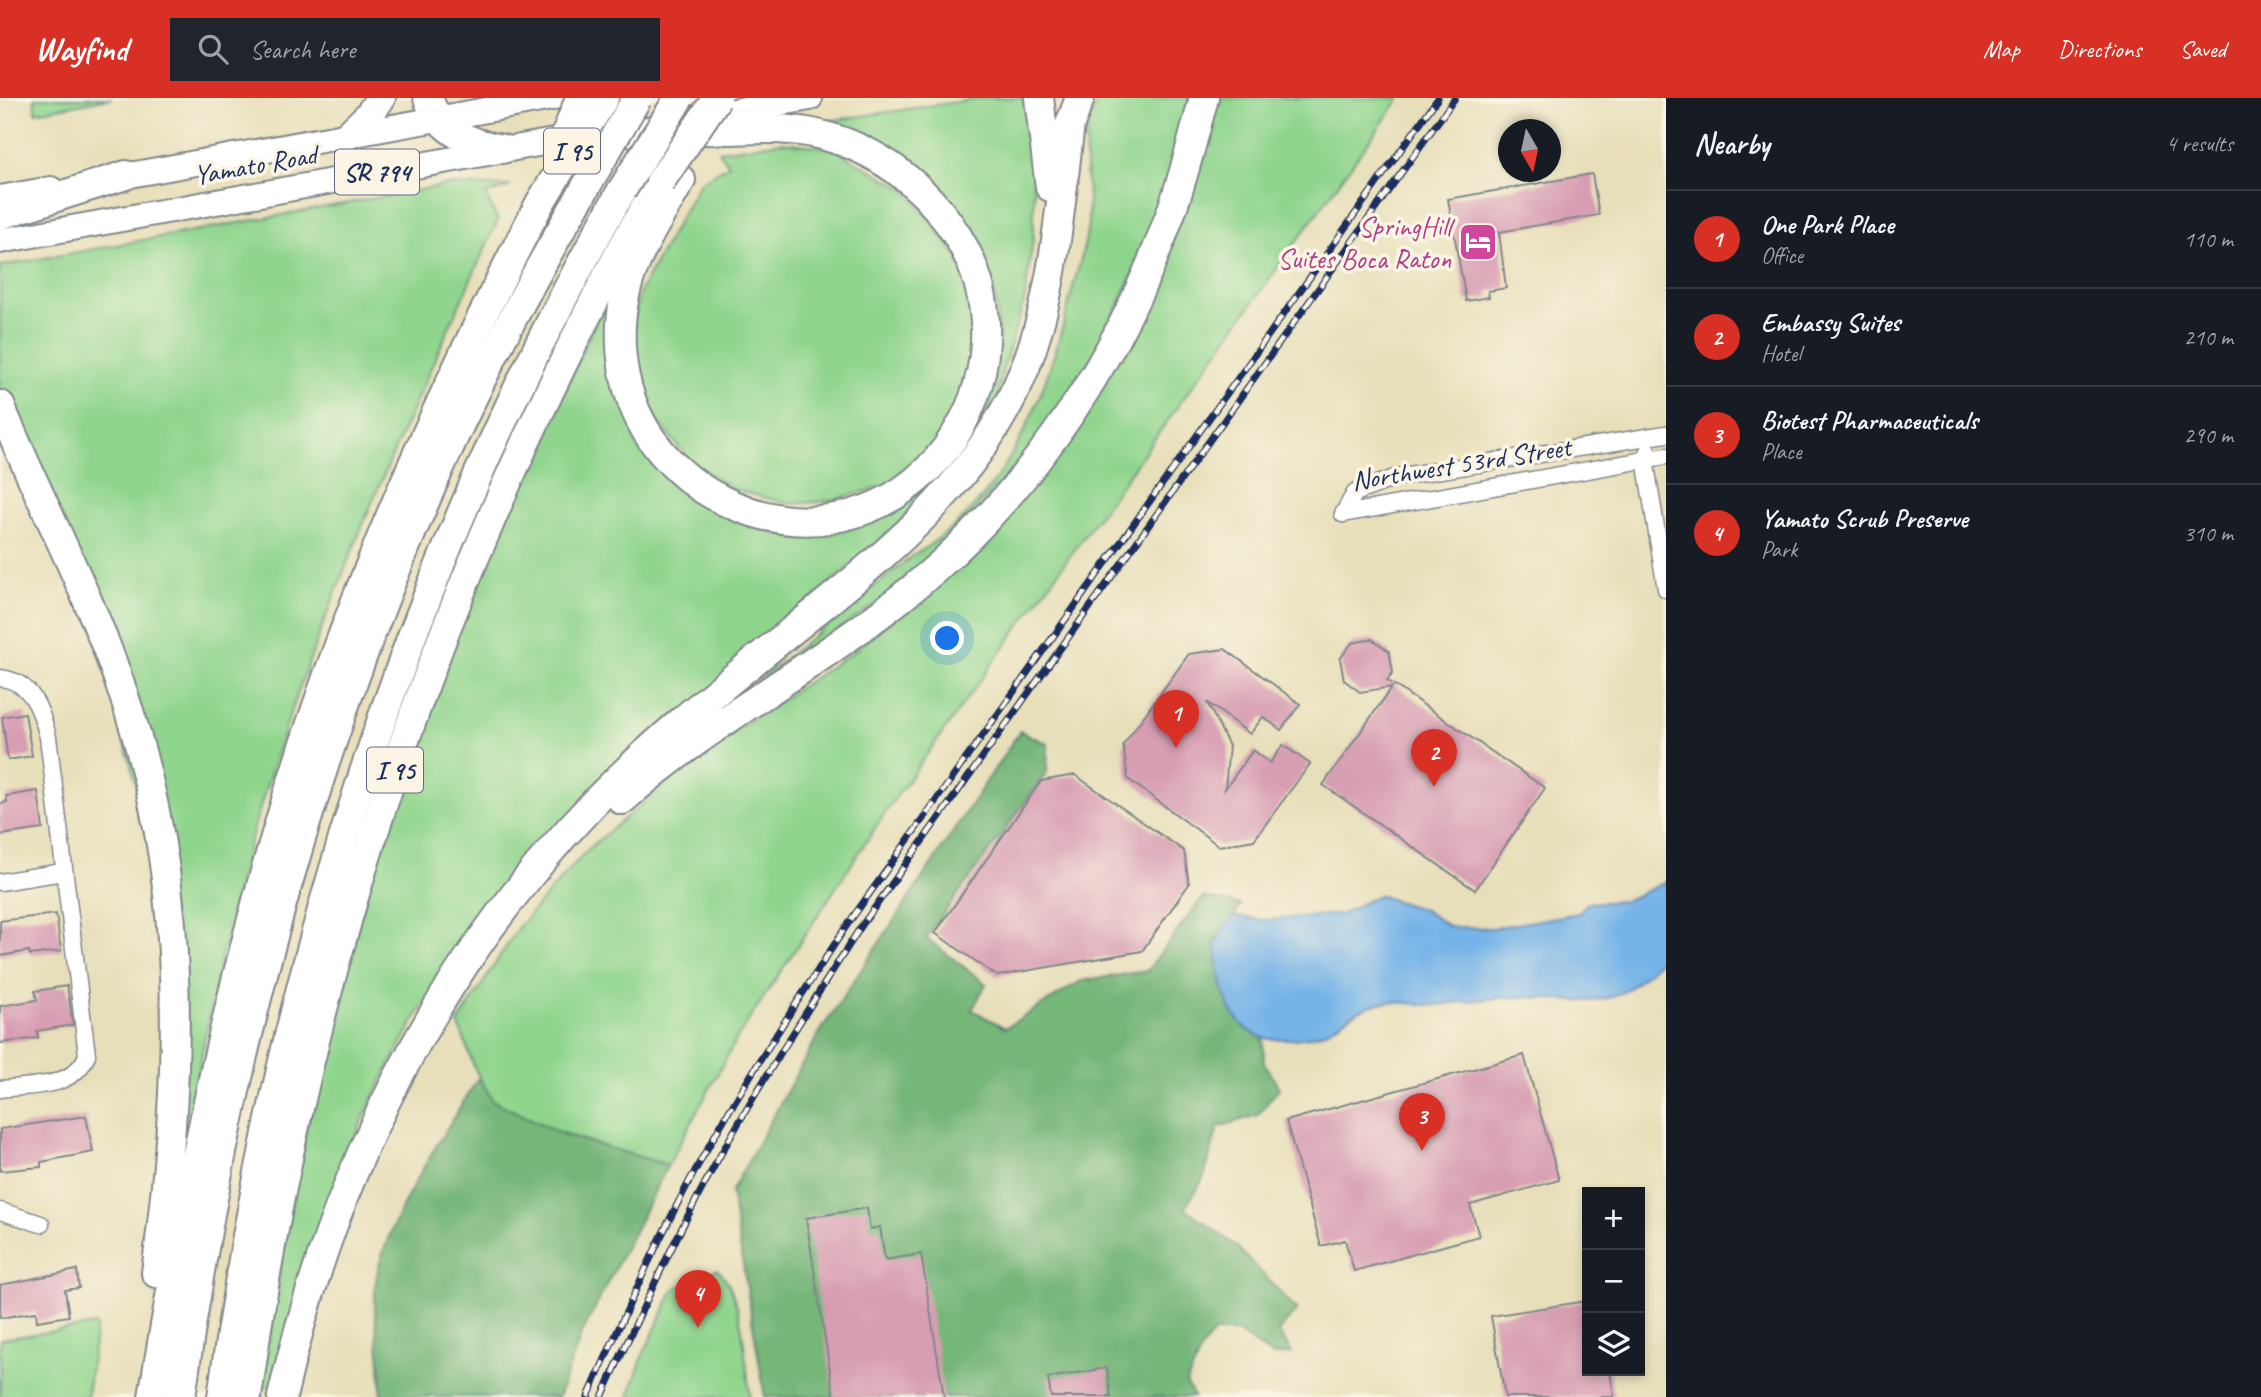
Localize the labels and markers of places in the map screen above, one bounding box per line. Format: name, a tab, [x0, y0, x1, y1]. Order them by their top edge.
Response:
place label: SpringHill Suites Boca Raton	[1278, 209, 1456, 276]
hotel icon: SpringHill Suites Boca Raton	[1457, 221, 1499, 263]
pin: 1	[1153, 690, 1199, 748]
pin: 2	[1411, 729, 1457, 787]
pin: 3	[1399, 1093, 1445, 1151]
pin: 4	[675, 1270, 721, 1328]

